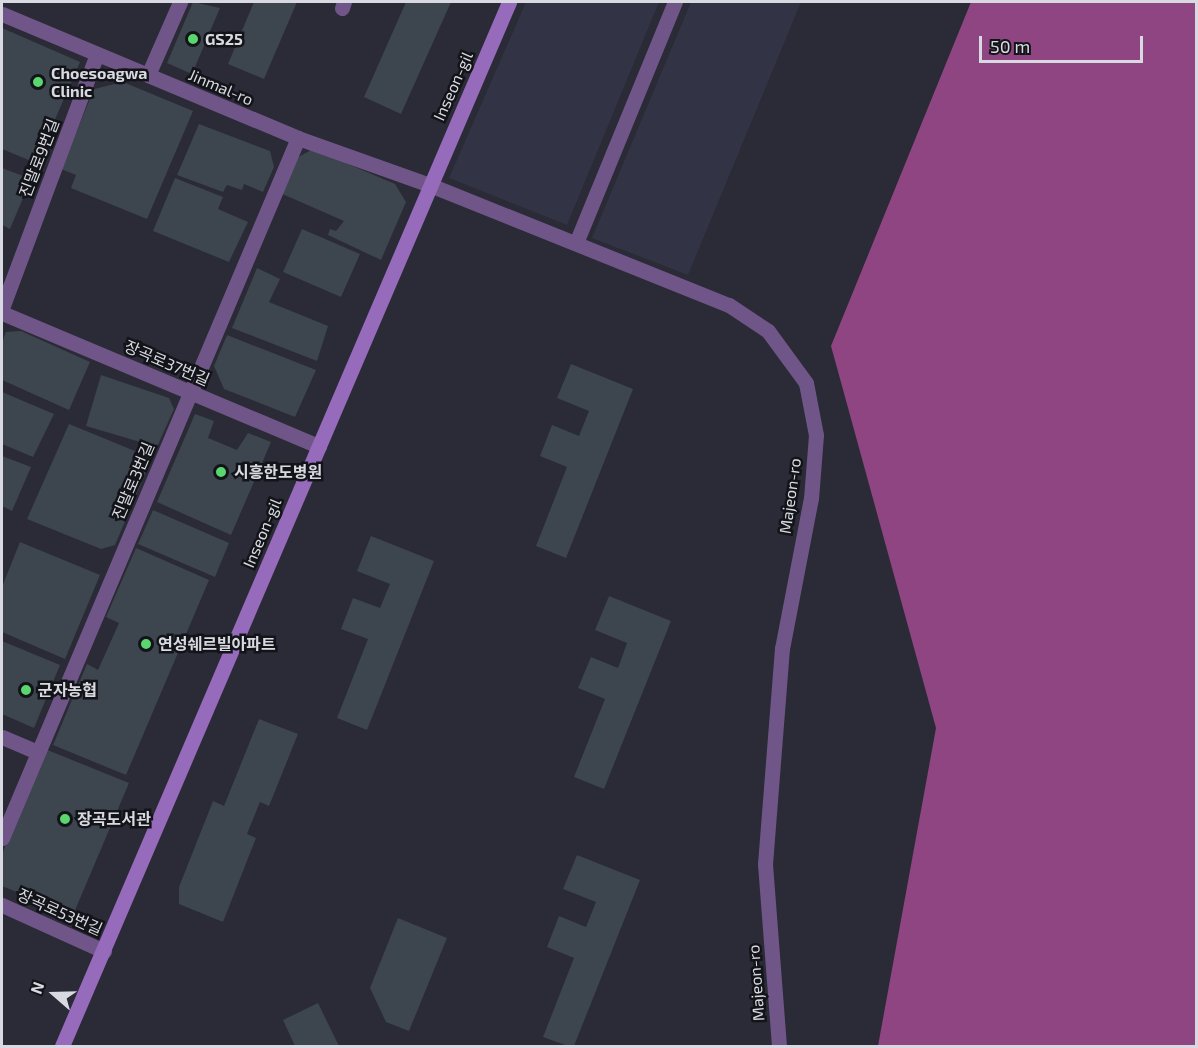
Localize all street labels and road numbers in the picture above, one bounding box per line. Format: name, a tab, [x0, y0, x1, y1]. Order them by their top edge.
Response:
street label: Inseon-gil	[429, 49, 477, 123]
street label: Jinmal-ro	[186, 65, 256, 109]
street label: 진말로9번길	[15, 116, 63, 200]
street label: 장곡로37번길	[122, 336, 212, 390]
street label: 진말로3번길	[108, 439, 158, 523]
street label: Majeon-ro	[775, 457, 805, 535]
street label: Inseon-gil	[239, 495, 285, 571]
street label: 장곡로53번길	[14, 885, 106, 939]
street label: Majeon-ro	[744, 944, 768, 1022]

